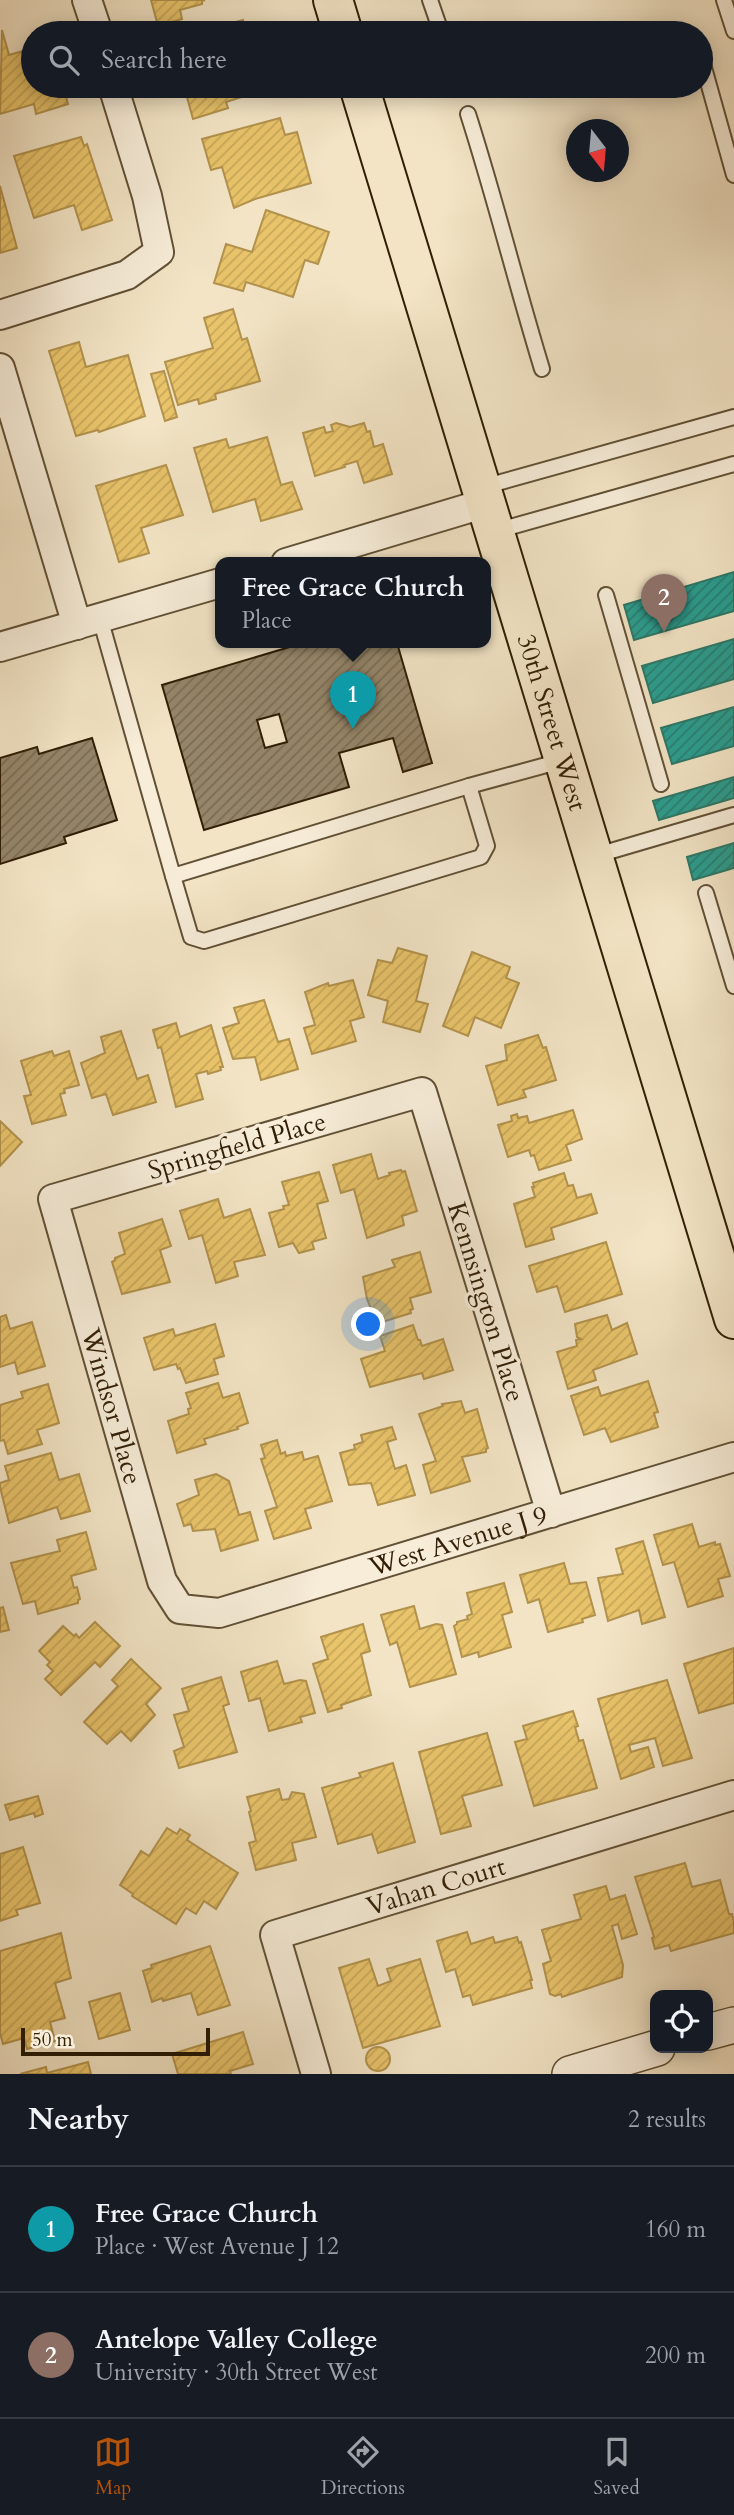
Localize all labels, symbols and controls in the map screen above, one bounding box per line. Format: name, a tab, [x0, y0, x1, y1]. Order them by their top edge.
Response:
search box	[21, 21, 713, 98]
icon: search	[45, 41, 83, 79]
text: Search here	[101, 42, 227, 77]
north arrow	[566, 119, 629, 182]
popup	[215, 557, 491, 648]
text: Free Grace Church	[242, 570, 464, 605]
pin: 2	[641, 574, 687, 632]
text: Place	[242, 605, 292, 636]
street label: 30th Street West	[509, 630, 596, 815]
pin: 1	[330, 671, 376, 729]
street label: Springfield Place	[144, 1104, 330, 1188]
street label: Kennsington Place	[439, 1198, 533, 1406]
your location	[351, 1307, 385, 1341]
street label: Windsor Place	[73, 1323, 151, 1488]
street label: West Avenue J 9	[364, 1497, 552, 1584]
street label: Vahan Court	[362, 1848, 510, 1924]
map controls	[650, 1990, 713, 2053]
button: locate	[650, 1990, 713, 2053]
scale bar	[21, 2025, 210, 2057]
text: 50 m	[32, 2027, 73, 2053]
text: Nearby	[28, 2099, 129, 2140]
text: 2 results	[628, 2104, 706, 2135]
text: Free Grace Church	[95, 2196, 318, 2231]
text: 1	[45, 2214, 57, 2245]
text: 160 m	[645, 2214, 706, 2245]
text: Place · West Avenue J 12	[95, 2231, 339, 2262]
text: Antelope Valley College	[95, 2322, 378, 2357]
text: 2	[45, 2340, 57, 2371]
text: 200 m	[645, 2340, 706, 2371]
text: University · 30th Street West	[95, 2357, 378, 2388]
tab: Map	[94, 2433, 132, 2501]
tab: Directions	[321, 2433, 405, 2501]
tab: Saved	[594, 2433, 640, 2501]

